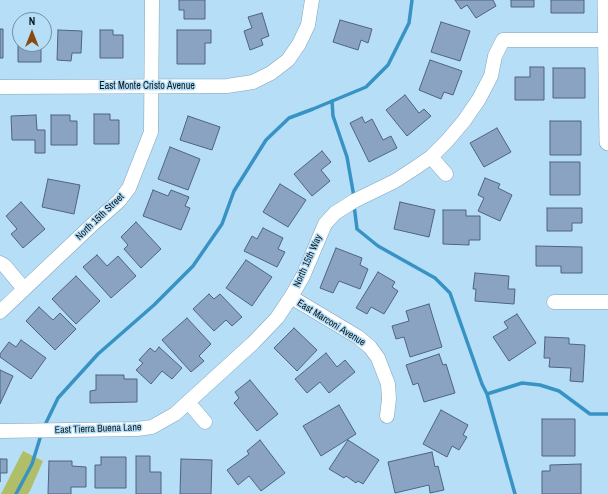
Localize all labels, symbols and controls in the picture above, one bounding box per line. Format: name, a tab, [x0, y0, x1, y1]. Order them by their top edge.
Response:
north arrow	[12, 12, 52, 52]
text: N	[29, 14, 35, 28]
street label: East Monte Cristo Avenue	[99, 80, 195, 92]
street label: North 15th Street	[73, 191, 127, 243]
street label: North 15th Way	[291, 233, 325, 289]
street label: East Marconi Avenue	[295, 297, 367, 349]
street label: East Tierra Buena Lane	[54, 421, 142, 437]

